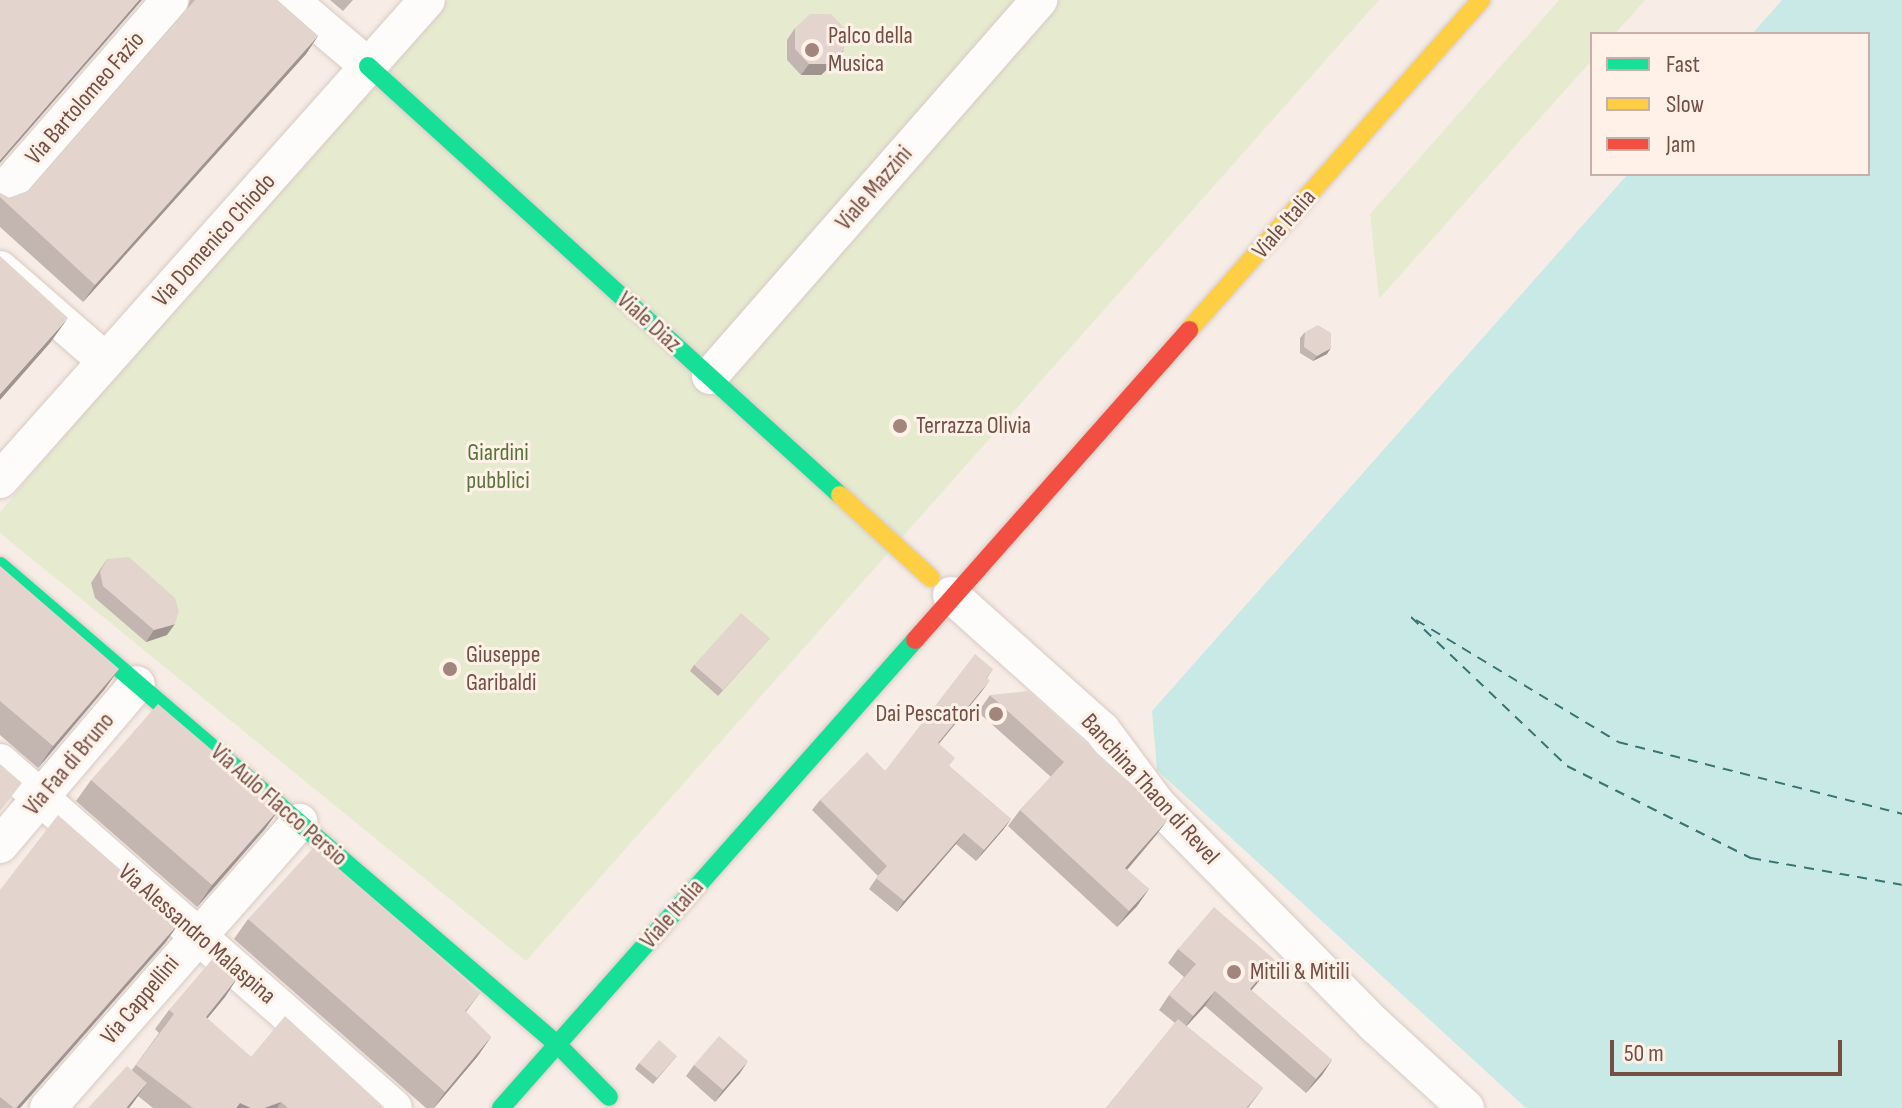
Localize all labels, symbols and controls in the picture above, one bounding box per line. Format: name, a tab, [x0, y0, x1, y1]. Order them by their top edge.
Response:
place label: Palco della Musica	[828, 22, 913, 78]
street label: Via Bartolomeo Fazio	[19, 26, 151, 170]
legend	[1590, 32, 1870, 176]
marker: Palco della Musica	[803, 41, 821, 59]
text: Fast	[1666, 50, 1700, 79]
text: Slow	[1666, 90, 1704, 119]
text: Jam	[1666, 130, 1696, 159]
street label: Viale Mazzini	[830, 140, 918, 236]
street label: Via Domenico Chiodo	[147, 167, 281, 313]
street label: Viale Italia	[1246, 183, 1322, 265]
street label: Viale Diaz	[611, 286, 687, 358]
place label: Terrazza Olivia	[916, 412, 1031, 440]
marker: Terrazza Olivia	[891, 417, 909, 435]
park label: Giardini pubblici	[466, 439, 530, 495]
place label: Giuseppe Garibaldi	[466, 641, 540, 697]
marker: Giuseppe Garibaldi	[441, 660, 459, 678]
place label: Dai Pescatori	[875, 700, 980, 728]
marker: Dai Pescatori	[987, 705, 1005, 723]
street label: Via Faa di Bruno	[18, 707, 120, 821]
street label: Banchina Thaon di Revel	[1075, 708, 1225, 870]
street label: Via Aulo Flacco Persio	[205, 738, 353, 872]
street label: Via Alessandro Malaspina	[112, 858, 282, 1010]
street label: Viale Italia	[634, 873, 710, 955]
street label: Via Cappellini	[95, 950, 185, 1050]
place label: Mitili & Mitili	[1250, 958, 1350, 986]
marker: Mitili & Mitili	[1225, 963, 1243, 981]
scale bar	[1614, 1024, 1846, 1074]
text: 50 m	[1624, 1039, 1664, 1068]

